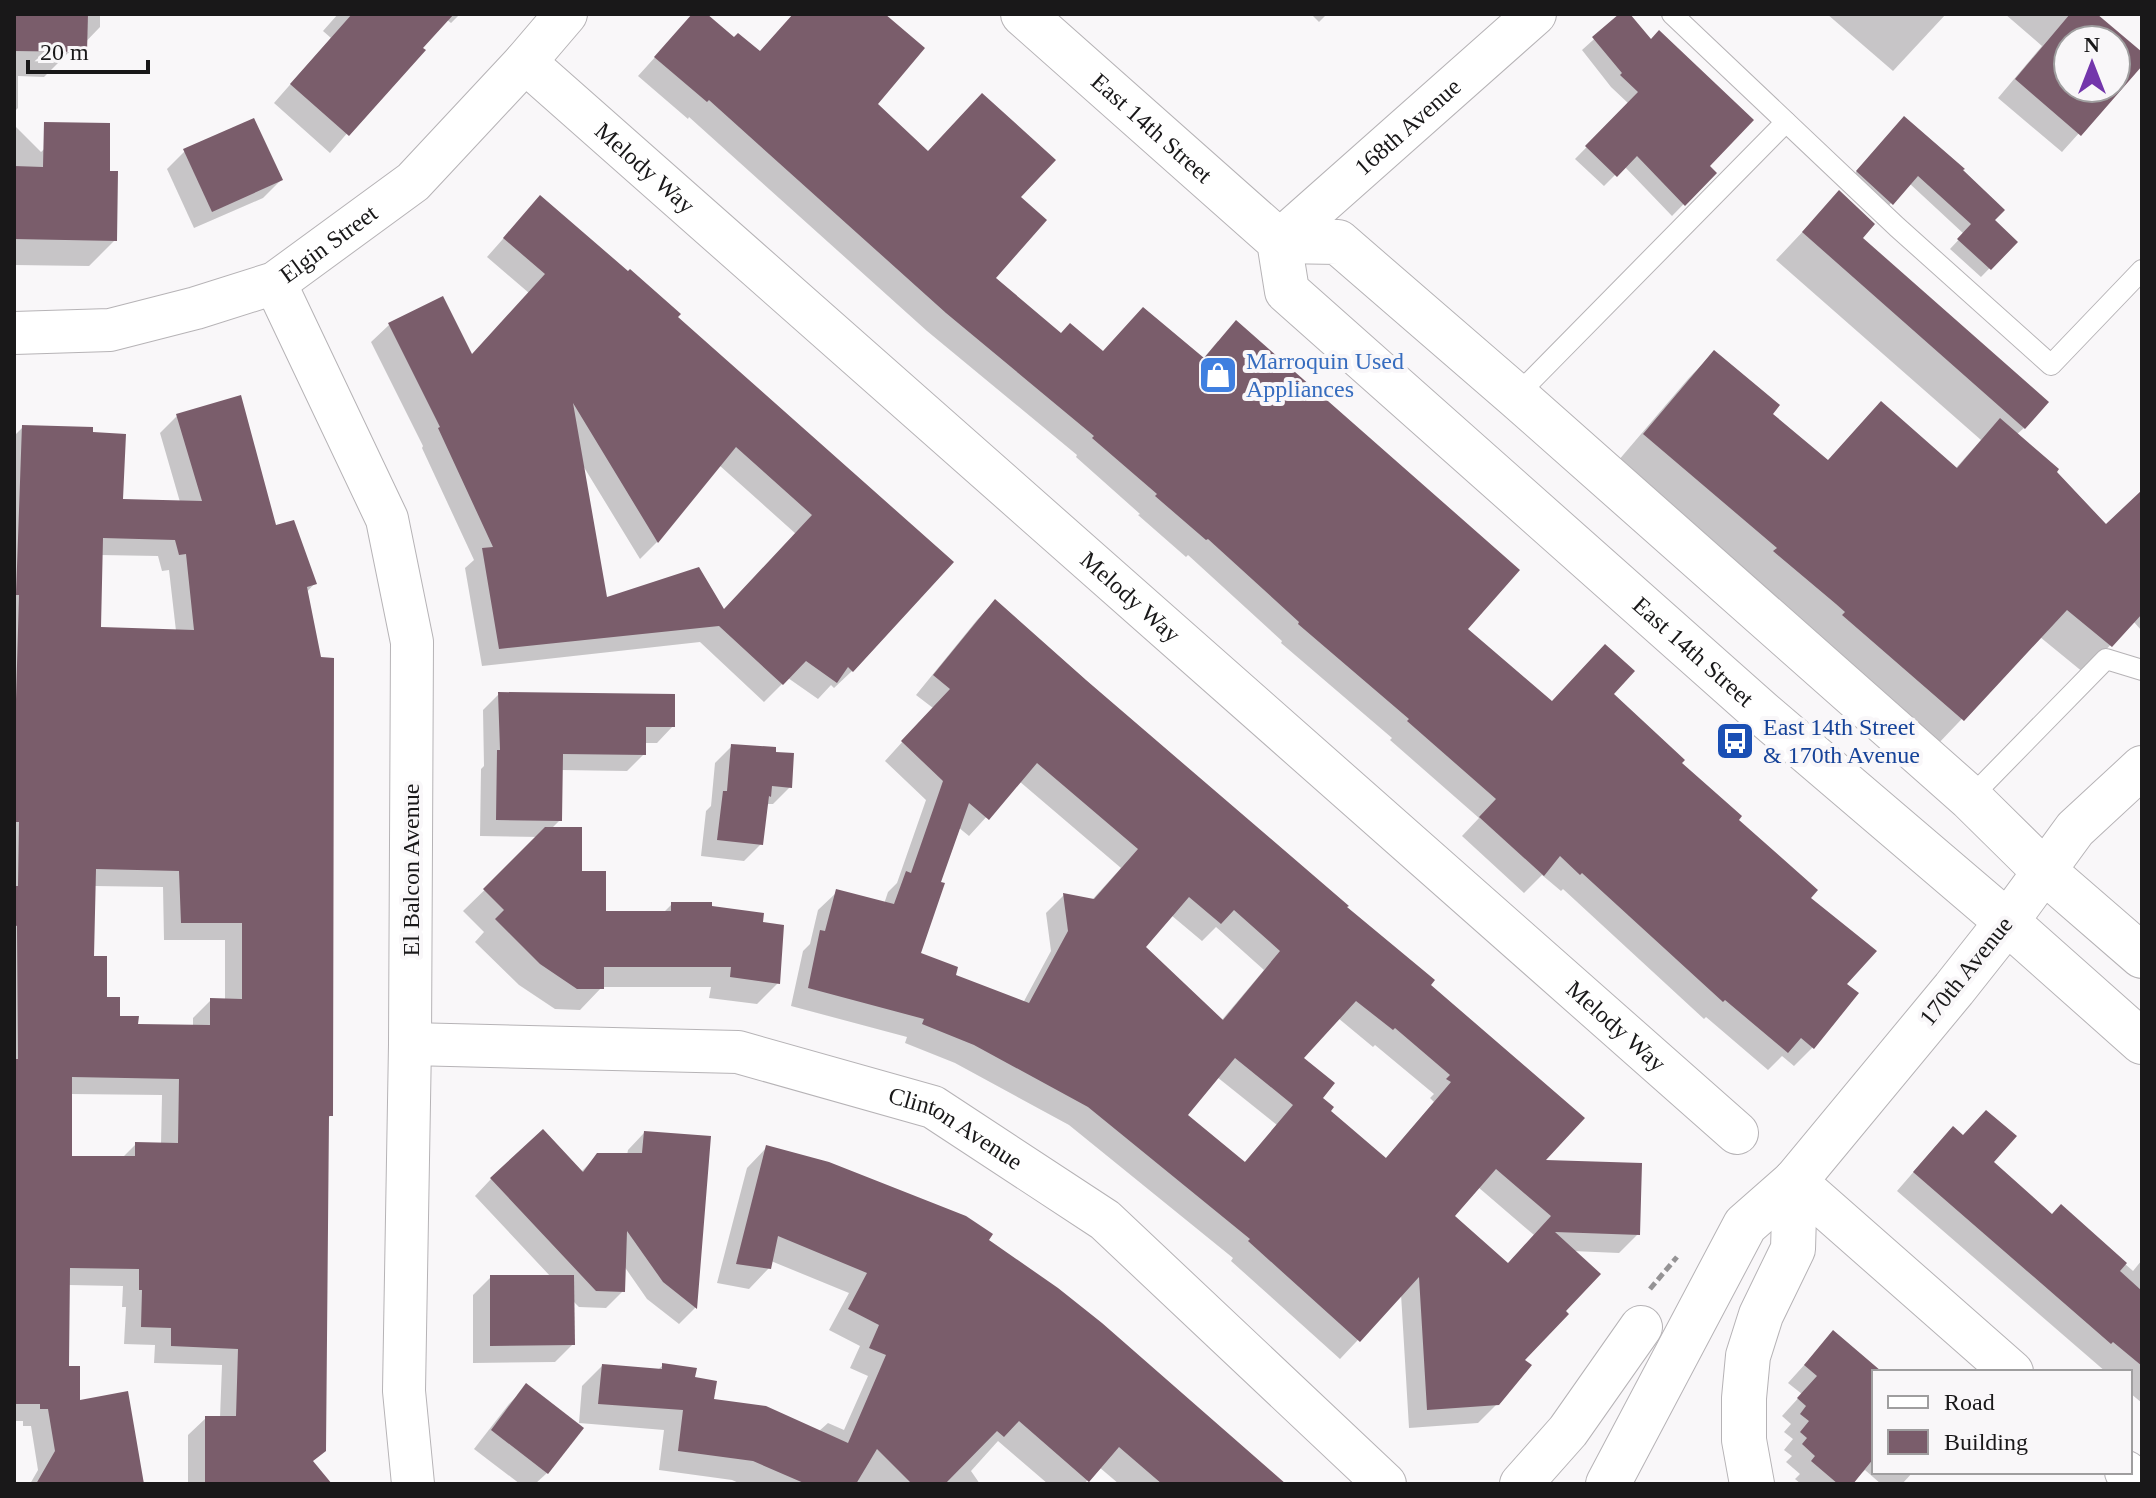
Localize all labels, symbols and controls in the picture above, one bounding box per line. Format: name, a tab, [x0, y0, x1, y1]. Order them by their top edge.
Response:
scale bar	[28, 24, 148, 74]
north arrow	[2052, 24, 2132, 104]
text: N	[2084, 32, 2100, 57]
text: 20 m	[40, 39, 89, 65]
street label: East 14th Street	[1086, 68, 1217, 188]
street label: 168th Avenue	[1350, 73, 1466, 180]
street label: Melody Way	[590, 117, 700, 219]
street label: Elgin Street	[275, 199, 382, 288]
place label: Marroquin Used Appliances	[1246, 348, 1404, 402]
shop icon: Marroquin Used Appliances	[1197, 354, 1239, 396]
street label: Melody Way	[1076, 546, 1185, 648]
street label: East 14th Street	[1628, 592, 1759, 712]
place label: East 14th Street & 170th Avenue	[1763, 714, 1920, 768]
bus stop icon: East 14th Street & 170th Avenue	[1714, 720, 1756, 762]
street label: El Balcon Avenue	[398, 784, 424, 956]
street label: 170th Avenue	[1914, 911, 2018, 1031]
street label: Melody Way	[1561, 975, 1671, 1077]
street label: Clinton Avenue	[886, 1082, 1027, 1175]
legend	[1872, 1370, 2132, 1474]
text: Road	[1944, 1389, 1995, 1415]
text: Building	[1944, 1429, 2028, 1455]

